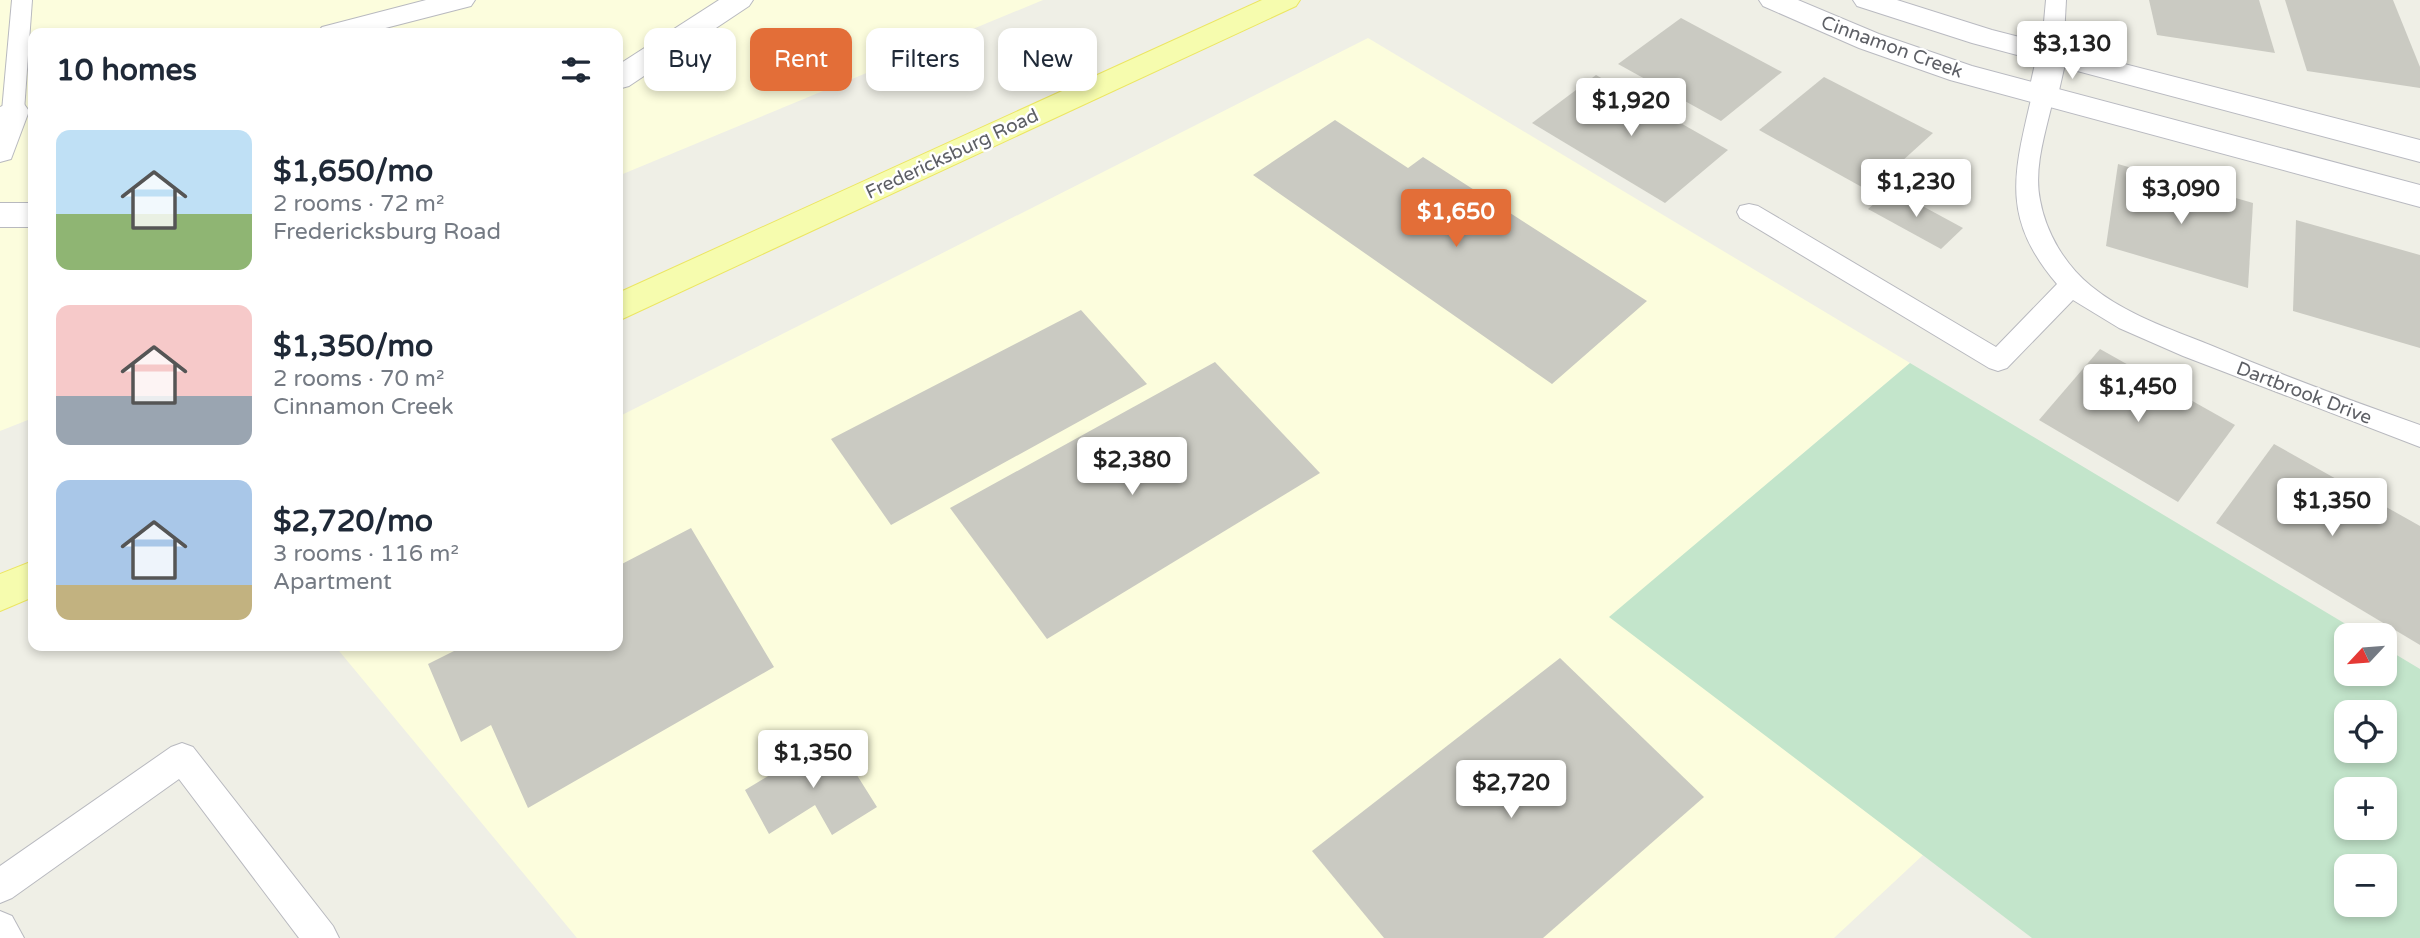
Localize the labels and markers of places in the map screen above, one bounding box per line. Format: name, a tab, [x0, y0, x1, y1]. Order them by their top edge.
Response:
pin: $3,130	[2015, 22, 2129, 81]
pin: $1,920	[1574, 78, 1688, 138]
pin: $1,230	[1859, 160, 1973, 219]
pin: $3,090	[2124, 166, 2238, 226]
pin: $1,650	[1399, 190, 1513, 249]
pin: $1,450	[2081, 364, 2195, 424]
pin: $2,380	[1075, 438, 1189, 497]
pin: $1,350	[2275, 478, 2389, 538]
pin: $1,350	[756, 730, 870, 790]
pin: $2,720	[1454, 760, 1568, 820]

